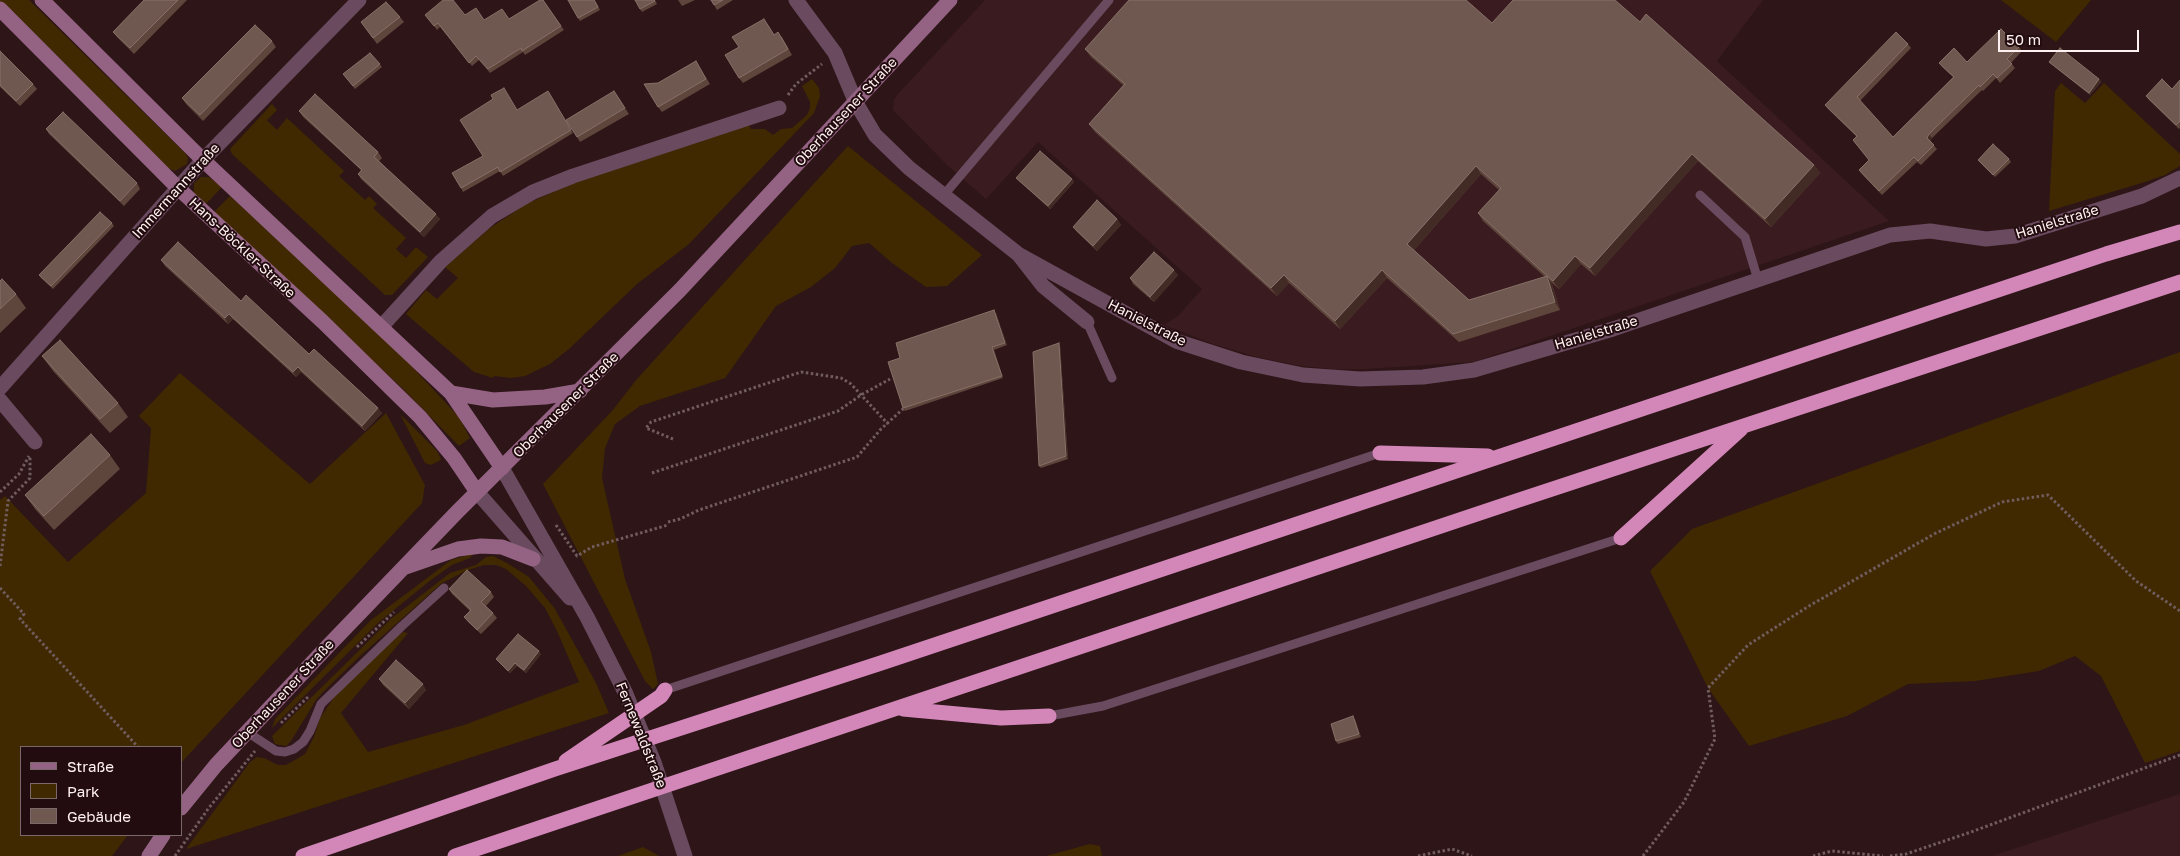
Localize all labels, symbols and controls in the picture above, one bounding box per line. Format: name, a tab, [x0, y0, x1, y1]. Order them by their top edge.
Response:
scale bar	[2000, 20, 2141, 52]
text: 50 m	[2006, 30, 2041, 48]
street label: Oberhausener Straße	[791, 54, 901, 170]
street label: Immermannstraße	[129, 140, 223, 242]
street label: Hans-Böckler-Straße	[185, 194, 299, 302]
street label: Hanielstraße	[2013, 201, 2101, 243]
street label: Hanielstraße	[1105, 296, 1189, 350]
street label: Hanielstraße	[1552, 312, 1640, 354]
street label: Oberhausener Straße	[510, 349, 622, 461]
street label: Oberhausener Straße	[228, 636, 338, 752]
street label: Fernewaldstraße	[612, 680, 670, 790]
legend	[20, 746, 182, 836]
text: Straße	[67, 757, 114, 775]
text: Park	[67, 782, 99, 800]
text: Gebäude	[67, 807, 131, 825]

